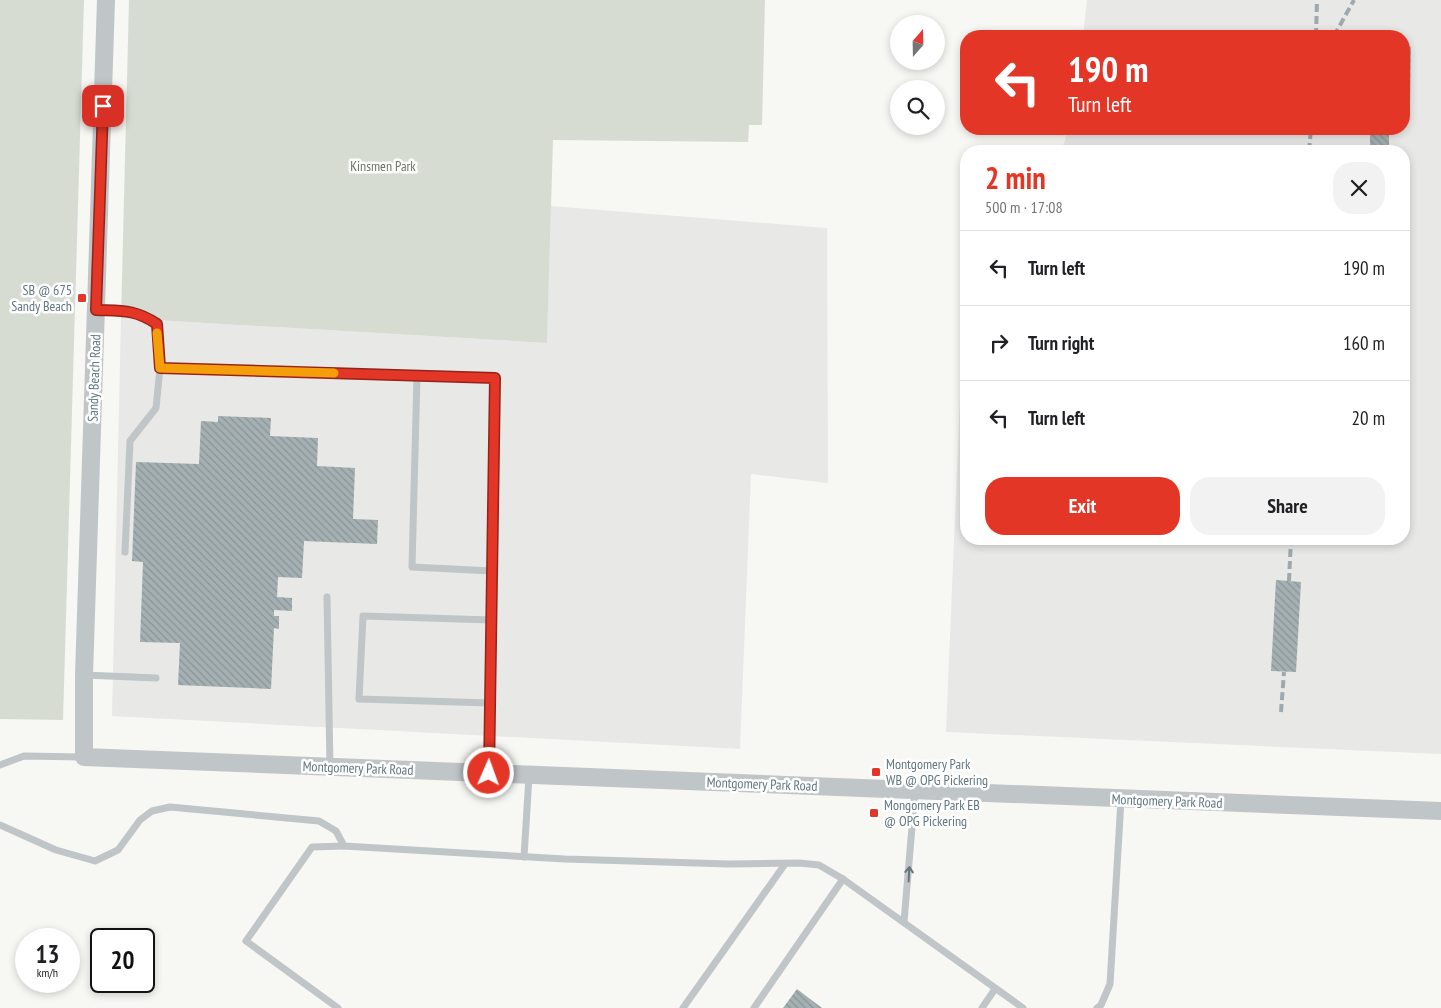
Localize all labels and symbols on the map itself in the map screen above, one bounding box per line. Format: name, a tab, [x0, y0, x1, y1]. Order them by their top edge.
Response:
north arrow	[890, 15, 945, 70]
pin	[82, 85, 124, 127]
park label: Kinsmen Park	[350, 157, 416, 175]
place label: SB @ 675 Sandy Beach	[11, 281, 72, 315]
marker: SB @ 675 Sandy Beach	[76, 292, 88, 304]
street label: Sandy Beach Road	[83, 334, 105, 422]
position arrow	[462, 746, 514, 798]
place label: Montgomery Park WB @ OPG Pickering	[886, 755, 988, 789]
street label: Montgomery Park Road	[302, 757, 414, 779]
marker: Montgomery Park WB @ OPG Pickering	[870, 766, 882, 778]
street label: Montgomery Park Road	[706, 773, 818, 795]
street label: Montgomery Park Road	[1111, 790, 1223, 812]
place label: Mongomery Park EB @ OPG Pickering	[884, 796, 980, 830]
marker: Mongomery Park EB @ OPG Pickering	[868, 807, 880, 819]
one-way arrow	[904, 866, 913, 882]
speed limit sign: 20	[90, 928, 155, 993]

